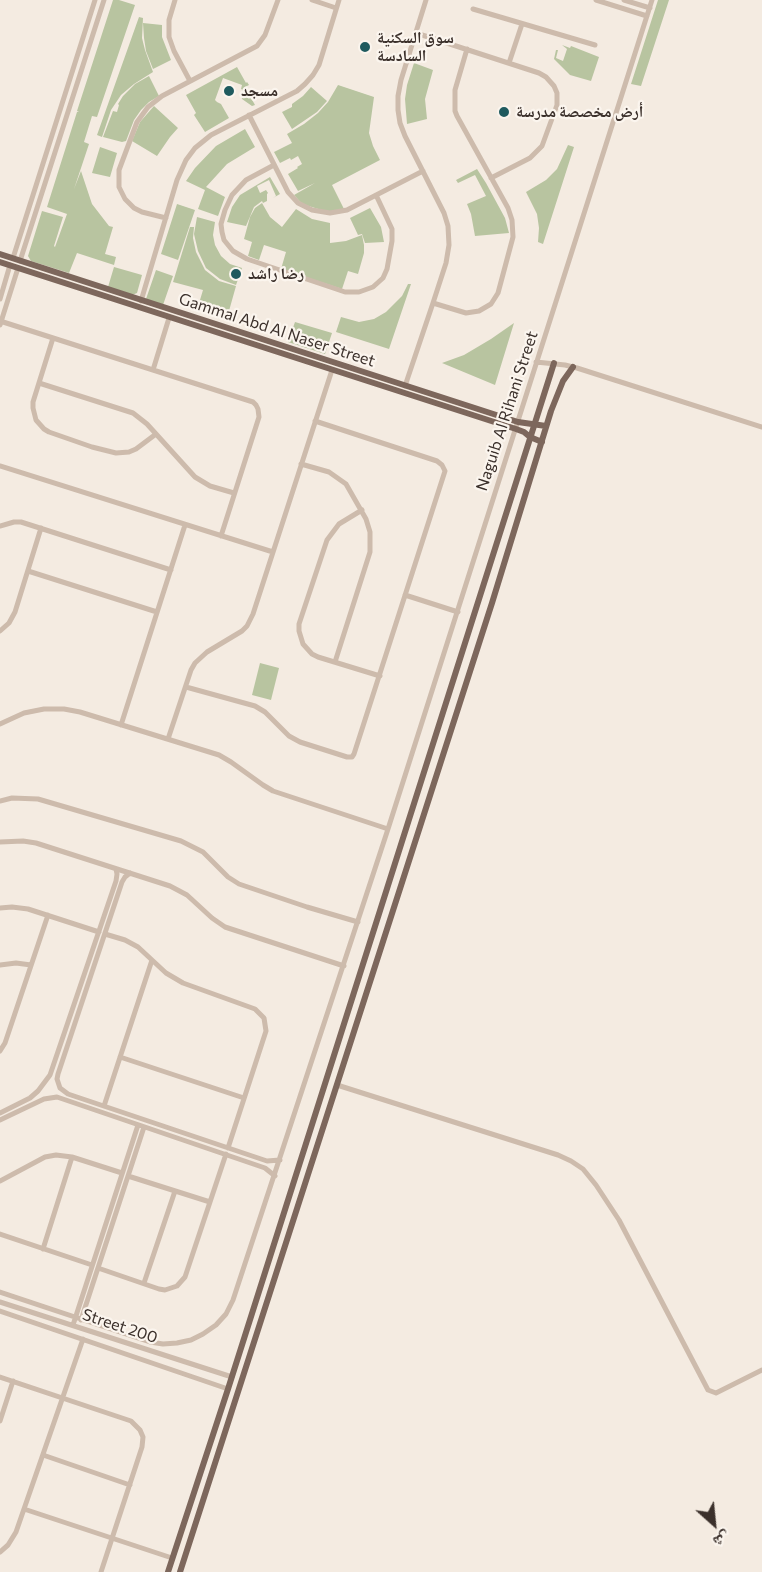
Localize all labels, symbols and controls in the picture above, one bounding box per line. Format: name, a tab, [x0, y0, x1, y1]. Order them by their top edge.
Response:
place label: سوق السكنية السادسة	[377, 28, 454, 66]
marker: سوق السكنية السادسة	[358, 40, 372, 54]
place label: مسجد	[241, 81, 278, 101]
marker: مسجد	[222, 84, 236, 98]
place label: أرض مخصصة مدرسة	[516, 102, 643, 122]
marker: أرض مخصصة مدرسة	[497, 105, 511, 119]
place label: رضا راشد	[248, 264, 304, 284]
marker: رضا راشد	[229, 267, 243, 281]
street label: Gammal Abd Al Naser Street	[176, 289, 378, 371]
street label: Naguib Al Rihani Street	[472, 329, 542, 493]
street label: Street 200	[80, 1305, 160, 1347]
north arrow	[684, 1494, 744, 1554]
text: ش	[711, 1528, 734, 1553]

